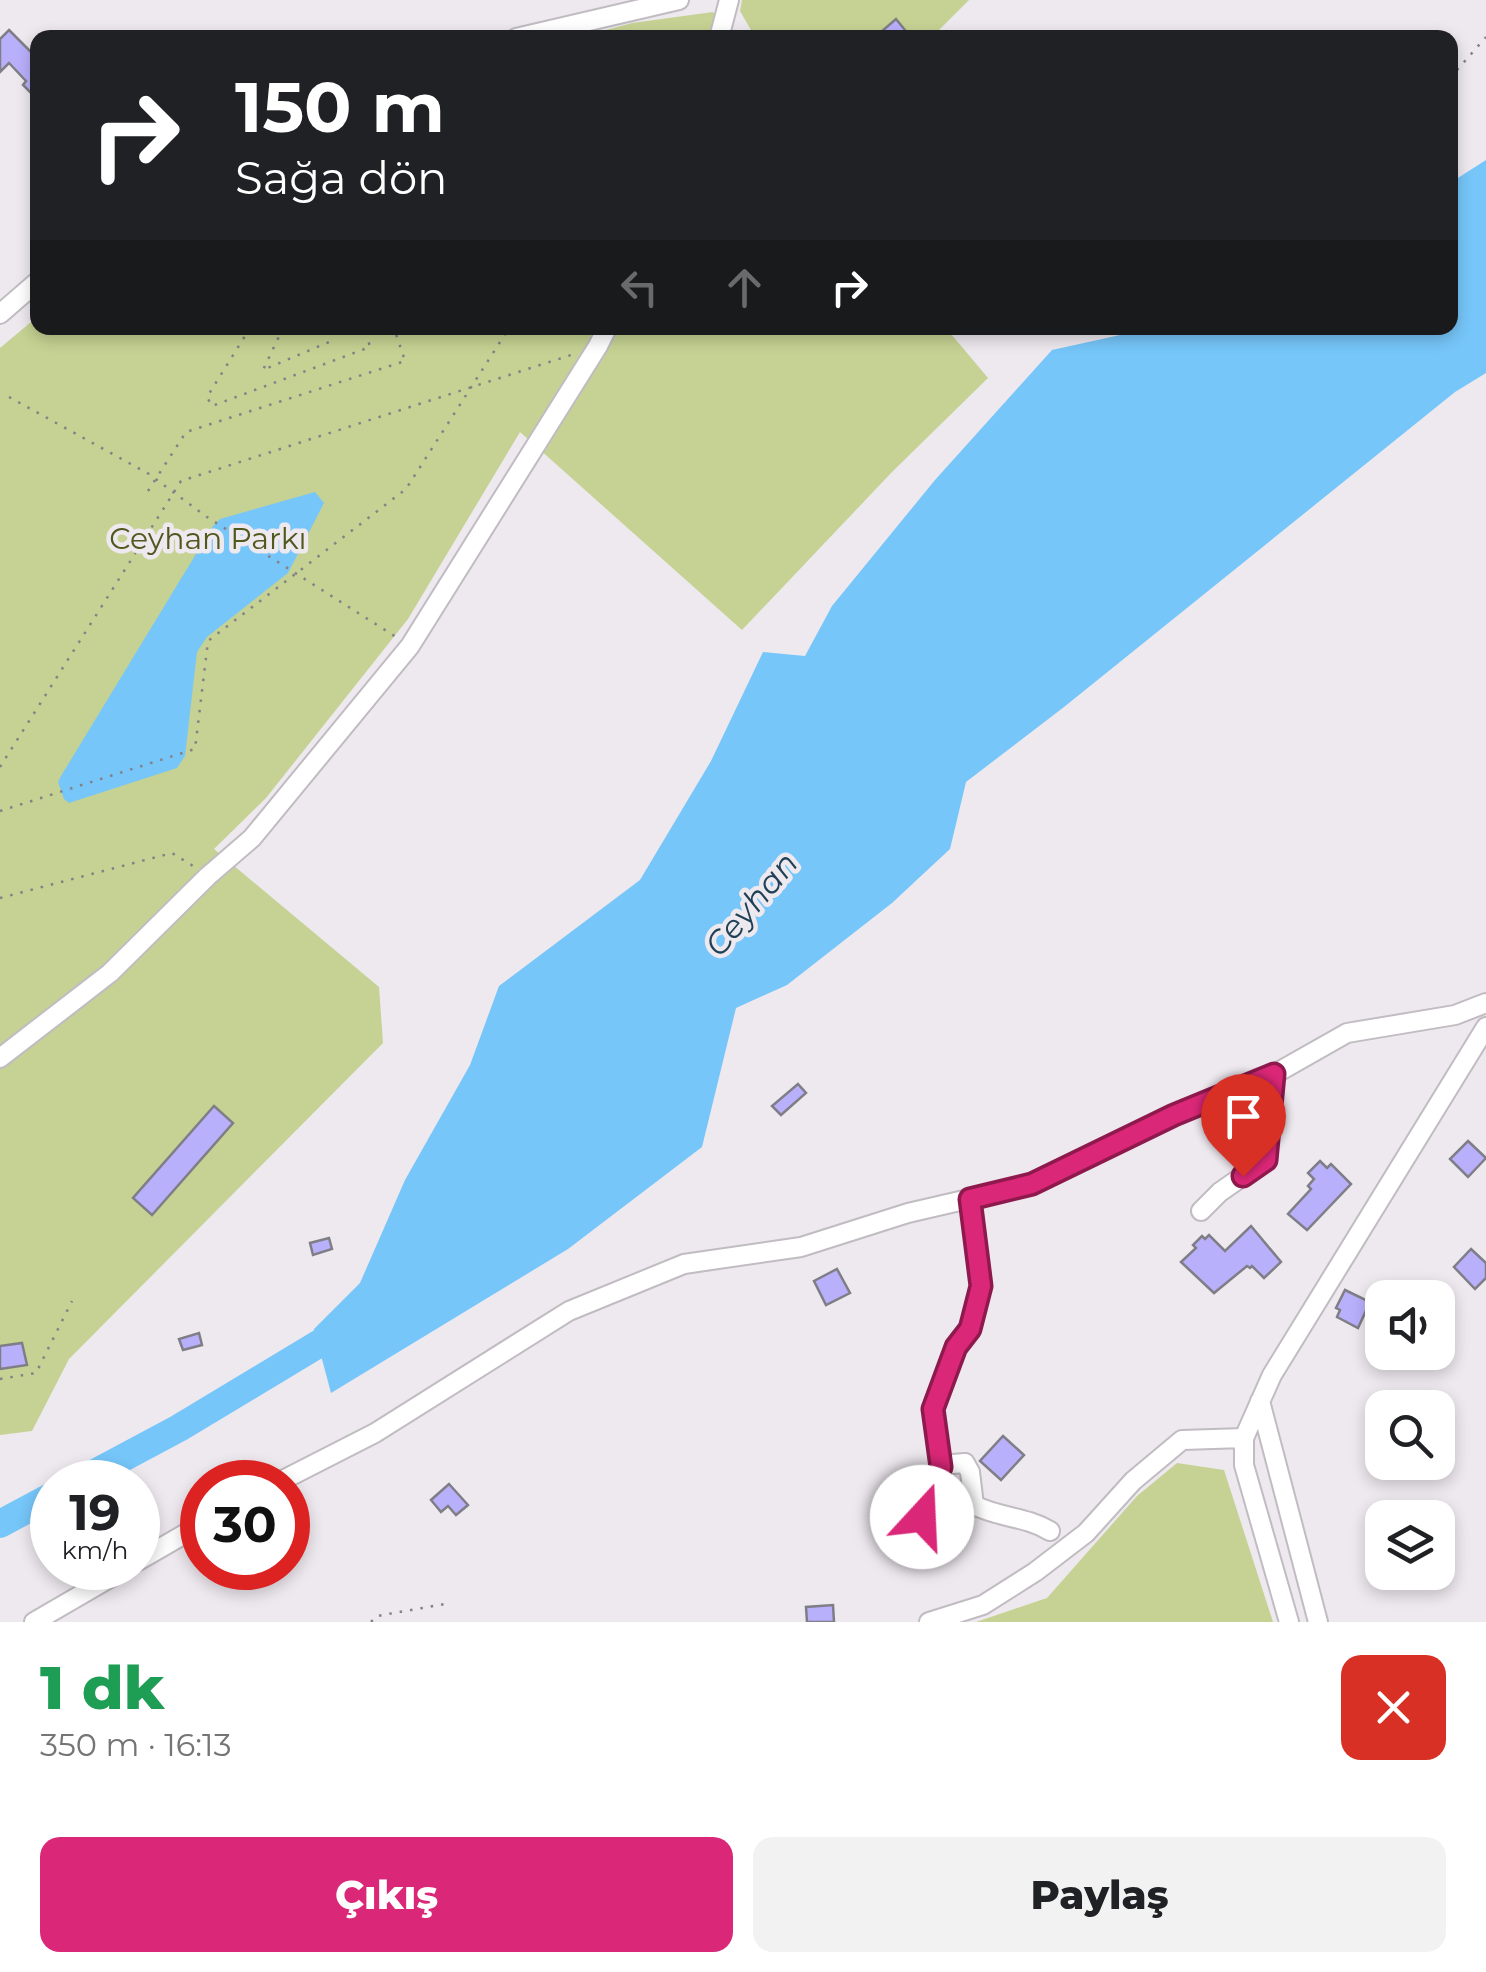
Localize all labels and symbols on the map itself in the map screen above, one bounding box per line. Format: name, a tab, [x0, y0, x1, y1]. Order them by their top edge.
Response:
park label: Ceyhan Parkı	[109, 520, 307, 557]
water label: Ceyhan	[696, 844, 806, 964]
pin	[1201, 1074, 1286, 1177]
speed limit sign: 30	[180, 1460, 310, 1590]
position arrow	[870, 1465, 974, 1569]

